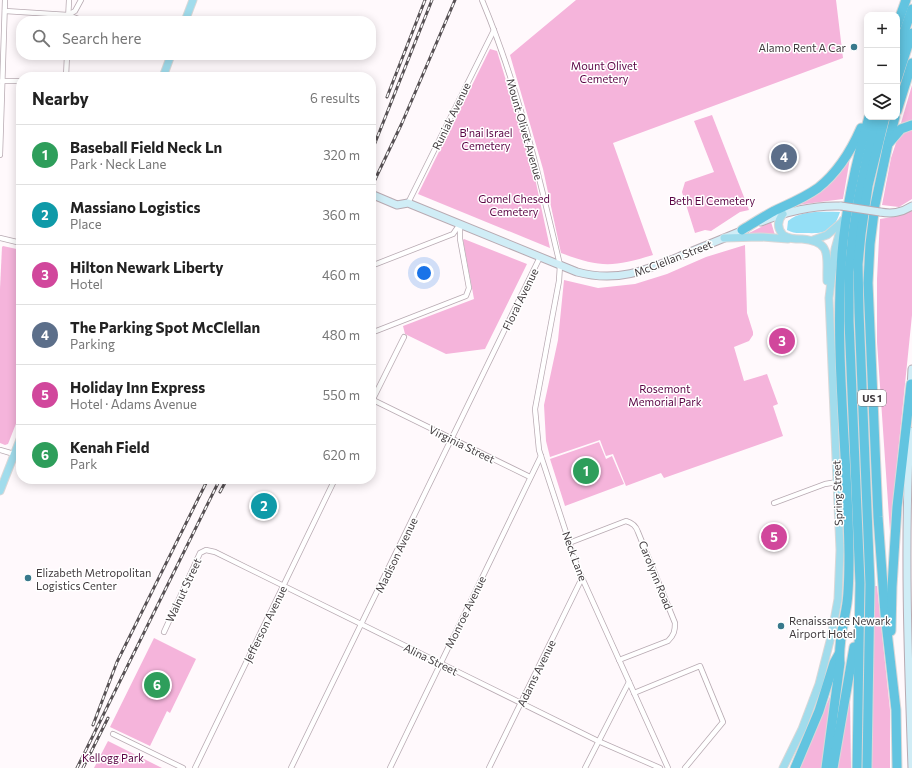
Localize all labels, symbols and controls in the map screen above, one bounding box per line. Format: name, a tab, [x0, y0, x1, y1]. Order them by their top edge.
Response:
map controls	[864, 12, 900, 120]
button: +	[864, 12, 900, 48]
search box	[16, 16, 376, 60]
icon: search	[30, 27, 52, 49]
text: Search here	[62, 29, 141, 47]
place label: Alamo Rent A Car	[758, 41, 847, 54]
marker: Alamo Rent A Car	[849, 42, 859, 52]
button: −	[864, 48, 900, 84]
park label: Mount Olivet Cemetery	[571, 59, 638, 85]
street label: Mount Olivet Avenue	[504, 77, 546, 182]
street label: Runiak Avenue	[429, 80, 473, 152]
button: layers	[864, 84, 900, 120]
text: Nearby	[32, 88, 89, 109]
text: 6 results	[310, 90, 360, 106]
park label: B'nai Israel Cemetery	[459, 126, 513, 152]
text: Baseball Field Neck Ln	[70, 138, 222, 156]
pin: 4	[771, 142, 797, 172]
text: 1	[42, 147, 48, 163]
text: 320 m	[323, 147, 360, 163]
text: Park · Neck Lane	[70, 156, 166, 172]
park label: Gomel Chesed Cemetery	[478, 192, 550, 218]
park label: Beth El Cemetery	[669, 194, 755, 207]
text: Massiano Logistics	[70, 198, 201, 216]
text: 2	[41, 207, 49, 223]
text: 360 m	[322, 207, 360, 223]
text: Place	[70, 216, 102, 232]
street label: McClellan Street	[632, 237, 714, 279]
text: Hilton Newark Liberty	[70, 258, 224, 276]
your location	[414, 263, 434, 283]
street label: Floral Avenue	[499, 266, 541, 332]
text: 3	[41, 267, 49, 283]
text: 460 m	[322, 267, 360, 283]
text: Hotel	[70, 276, 103, 292]
text: The Parking Spot McClellan	[70, 318, 260, 336]
pin: 3	[769, 326, 795, 356]
text: 4	[41, 327, 49, 343]
text: 480 m	[322, 327, 360, 343]
text: Parking	[70, 336, 115, 352]
text: Holiday Inn Express	[70, 378, 205, 396]
park label: Rosemont Memorial Park	[628, 382, 702, 408]
text: 5	[41, 387, 49, 403]
text: 550 m	[323, 387, 360, 403]
road number: US 1	[858, 390, 886, 406]
text: Hotel · Adams Avenue	[70, 396, 197, 412]
street label: Virginia Street	[427, 422, 497, 466]
text: Kenah Field	[70, 438, 149, 456]
text: 6	[41, 447, 49, 463]
text: 620 m	[323, 447, 360, 463]
text: Park	[70, 456, 97, 472]
pin: 1	[573, 456, 599, 486]
street label: Spring Street	[829, 459, 845, 526]
pin: 2	[251, 491, 277, 521]
street label: Madison Avenue	[372, 515, 420, 595]
pin: 5	[761, 522, 787, 552]
street label: Neck Lane	[560, 529, 590, 583]
street label: Carolynn Road	[636, 539, 676, 611]
street label: Walnut Street	[162, 555, 204, 624]
place label: Elizabeth Metropolitan Logistics Center	[36, 566, 151, 592]
marker: Elizabeth Metropolitan Logistics Center	[23, 573, 33, 583]
street label: Monroe Avenue	[442, 574, 488, 650]
street label: Jefferson Avenue	[241, 583, 290, 665]
place label: Renaissance Newark Airport Hotel	[789, 614, 891, 640]
marker: Renaissance Newark Airport Hotel	[776, 621, 786, 631]
street label: Adams Avenue	[514, 637, 558, 709]
street label: Alina Street	[402, 640, 461, 678]
pin: 6	[144, 670, 170, 700]
park label: Kellogg Park	[82, 751, 144, 764]

